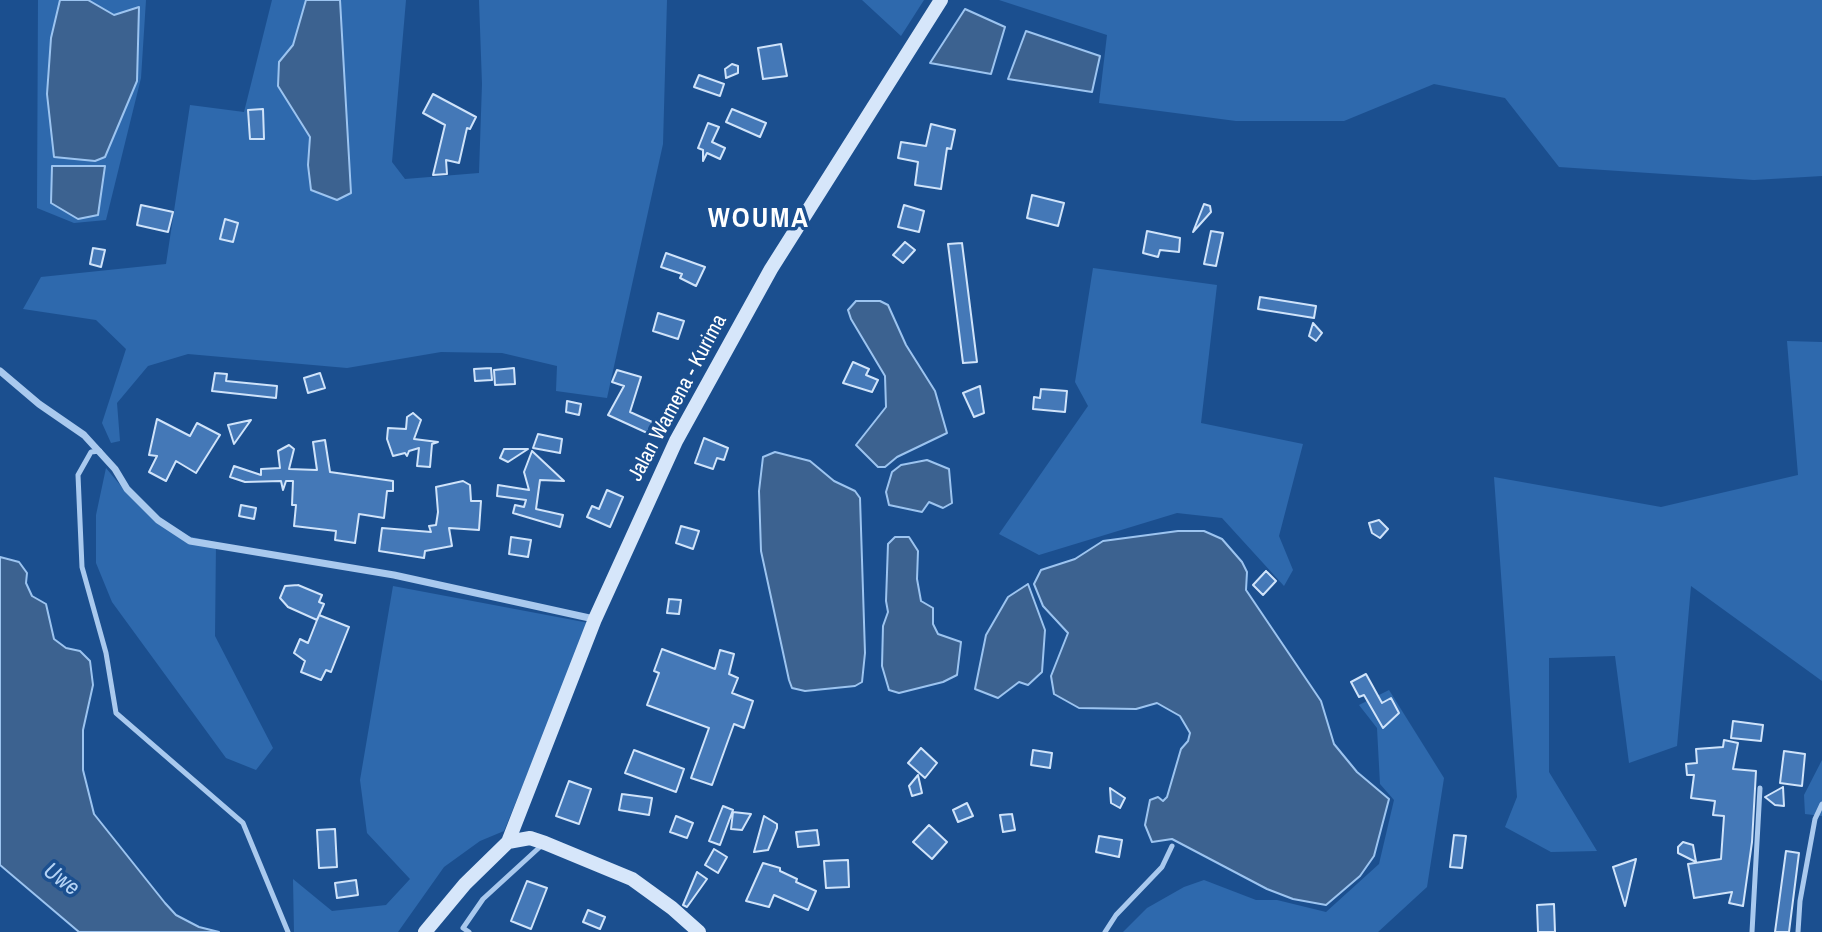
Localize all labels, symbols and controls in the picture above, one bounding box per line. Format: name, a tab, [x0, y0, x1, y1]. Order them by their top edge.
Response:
district label: WOUMA	[709, 202, 809, 236]
street label: Jalan Wamena - Kurima	[623, 310, 733, 486]
water label: Uwe	[38, 858, 84, 902]

